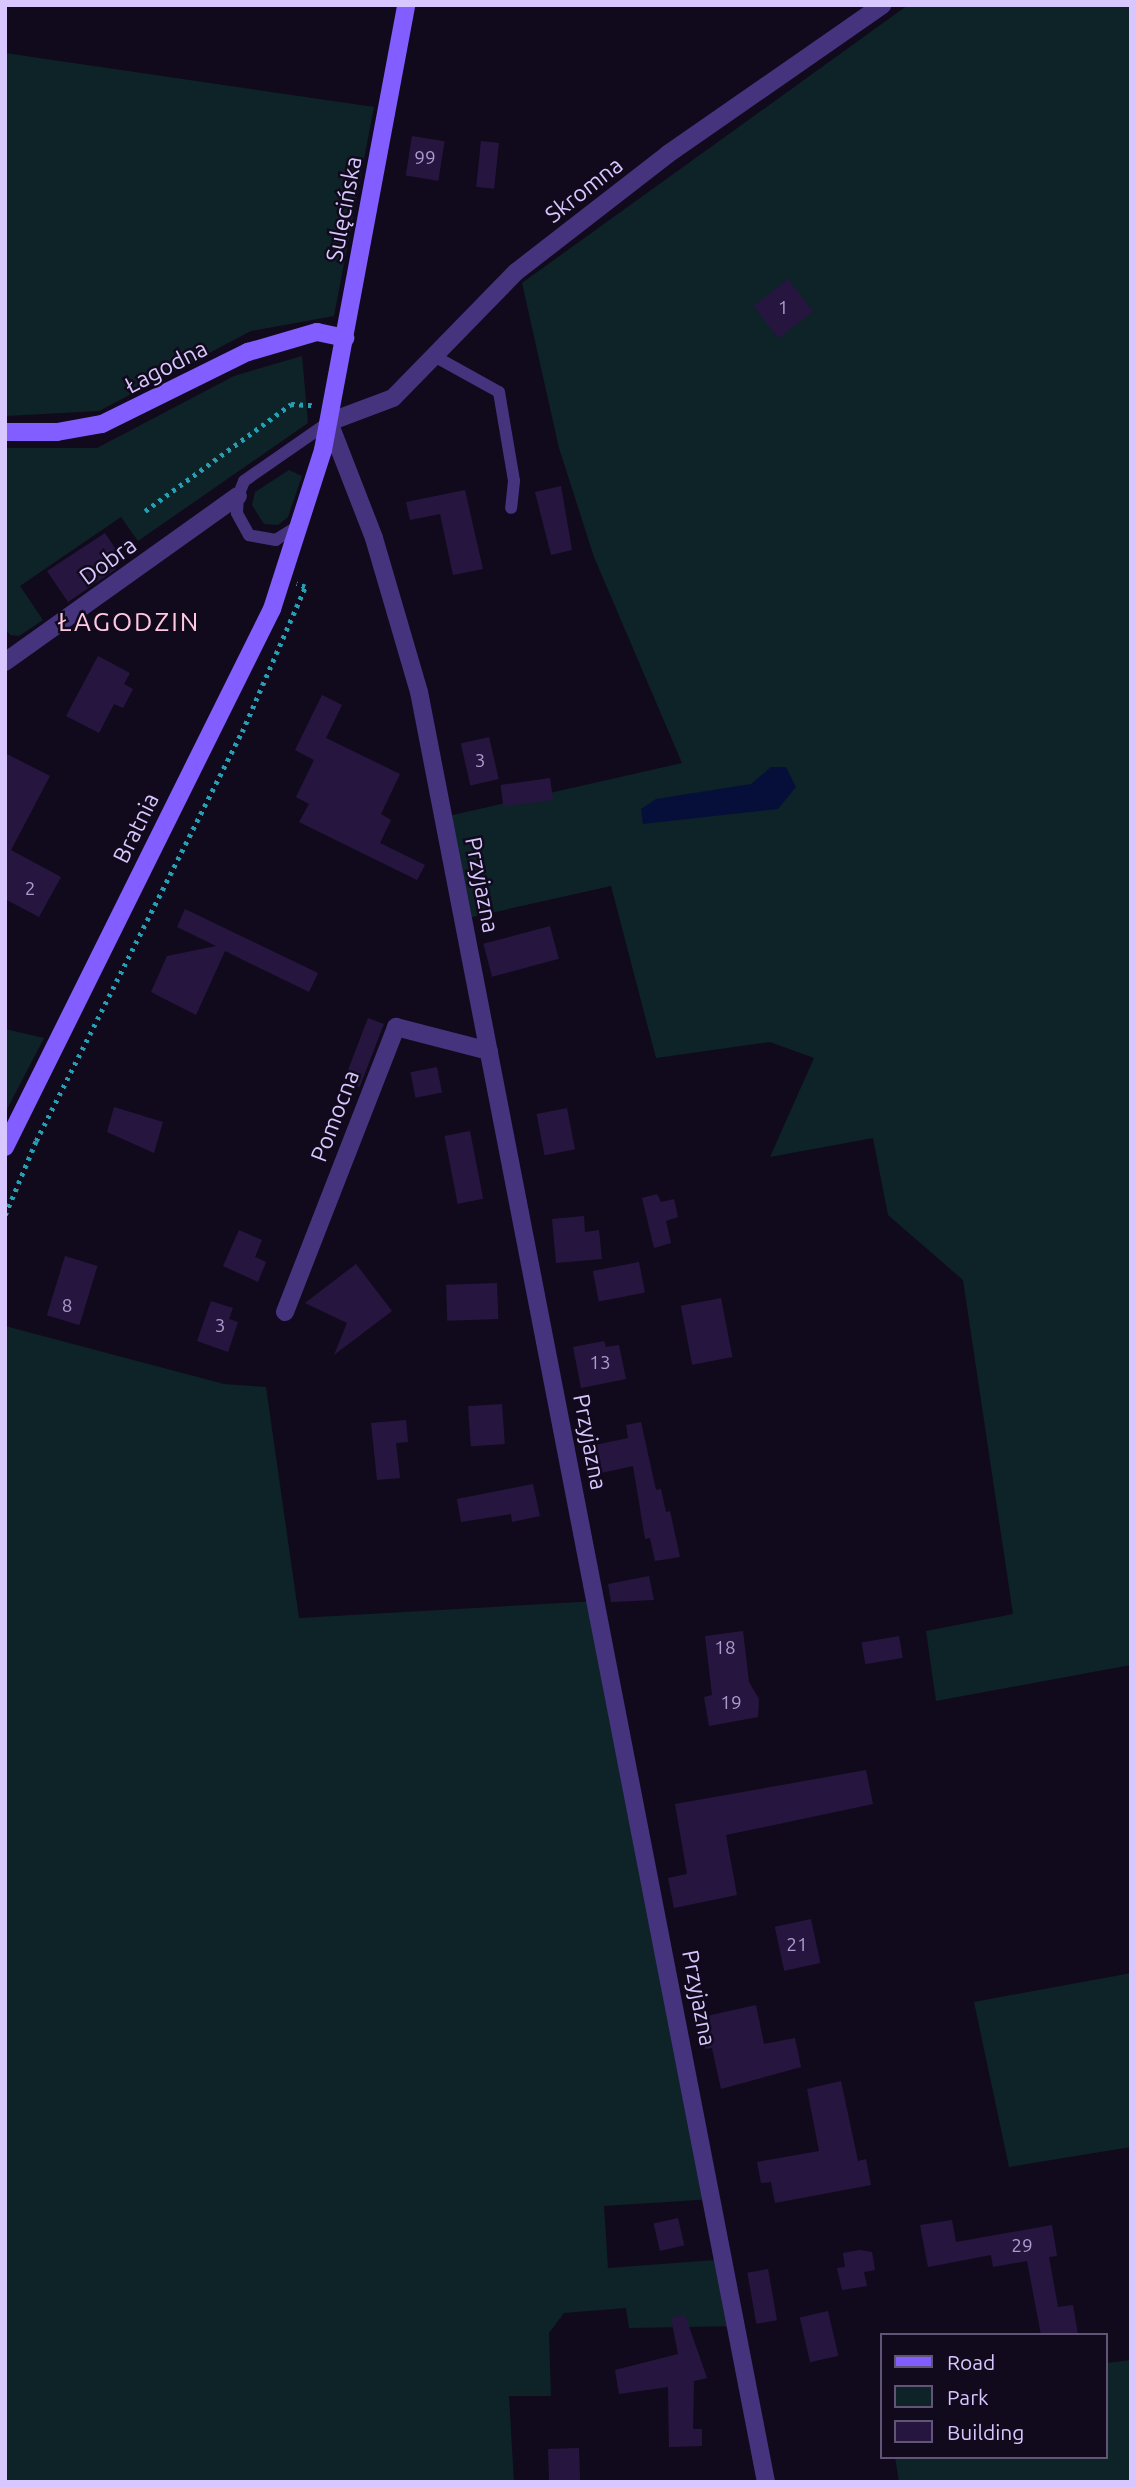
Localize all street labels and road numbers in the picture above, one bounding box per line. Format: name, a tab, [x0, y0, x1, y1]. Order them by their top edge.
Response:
street label: Skromna	[540, 151, 628, 229]
street label: Sulęcińska	[320, 154, 368, 264]
street label: Łagodna	[120, 334, 212, 400]
street label: Dobra	[74, 531, 142, 591]
street label: Bratnia	[107, 788, 165, 868]
street label: Przyjazna	[459, 835, 505, 935]
street label: Pomocna	[305, 1066, 365, 1166]
street label: Przyjazna	[567, 1392, 613, 1492]
street label: Przyjazna	[676, 1948, 722, 2048]

